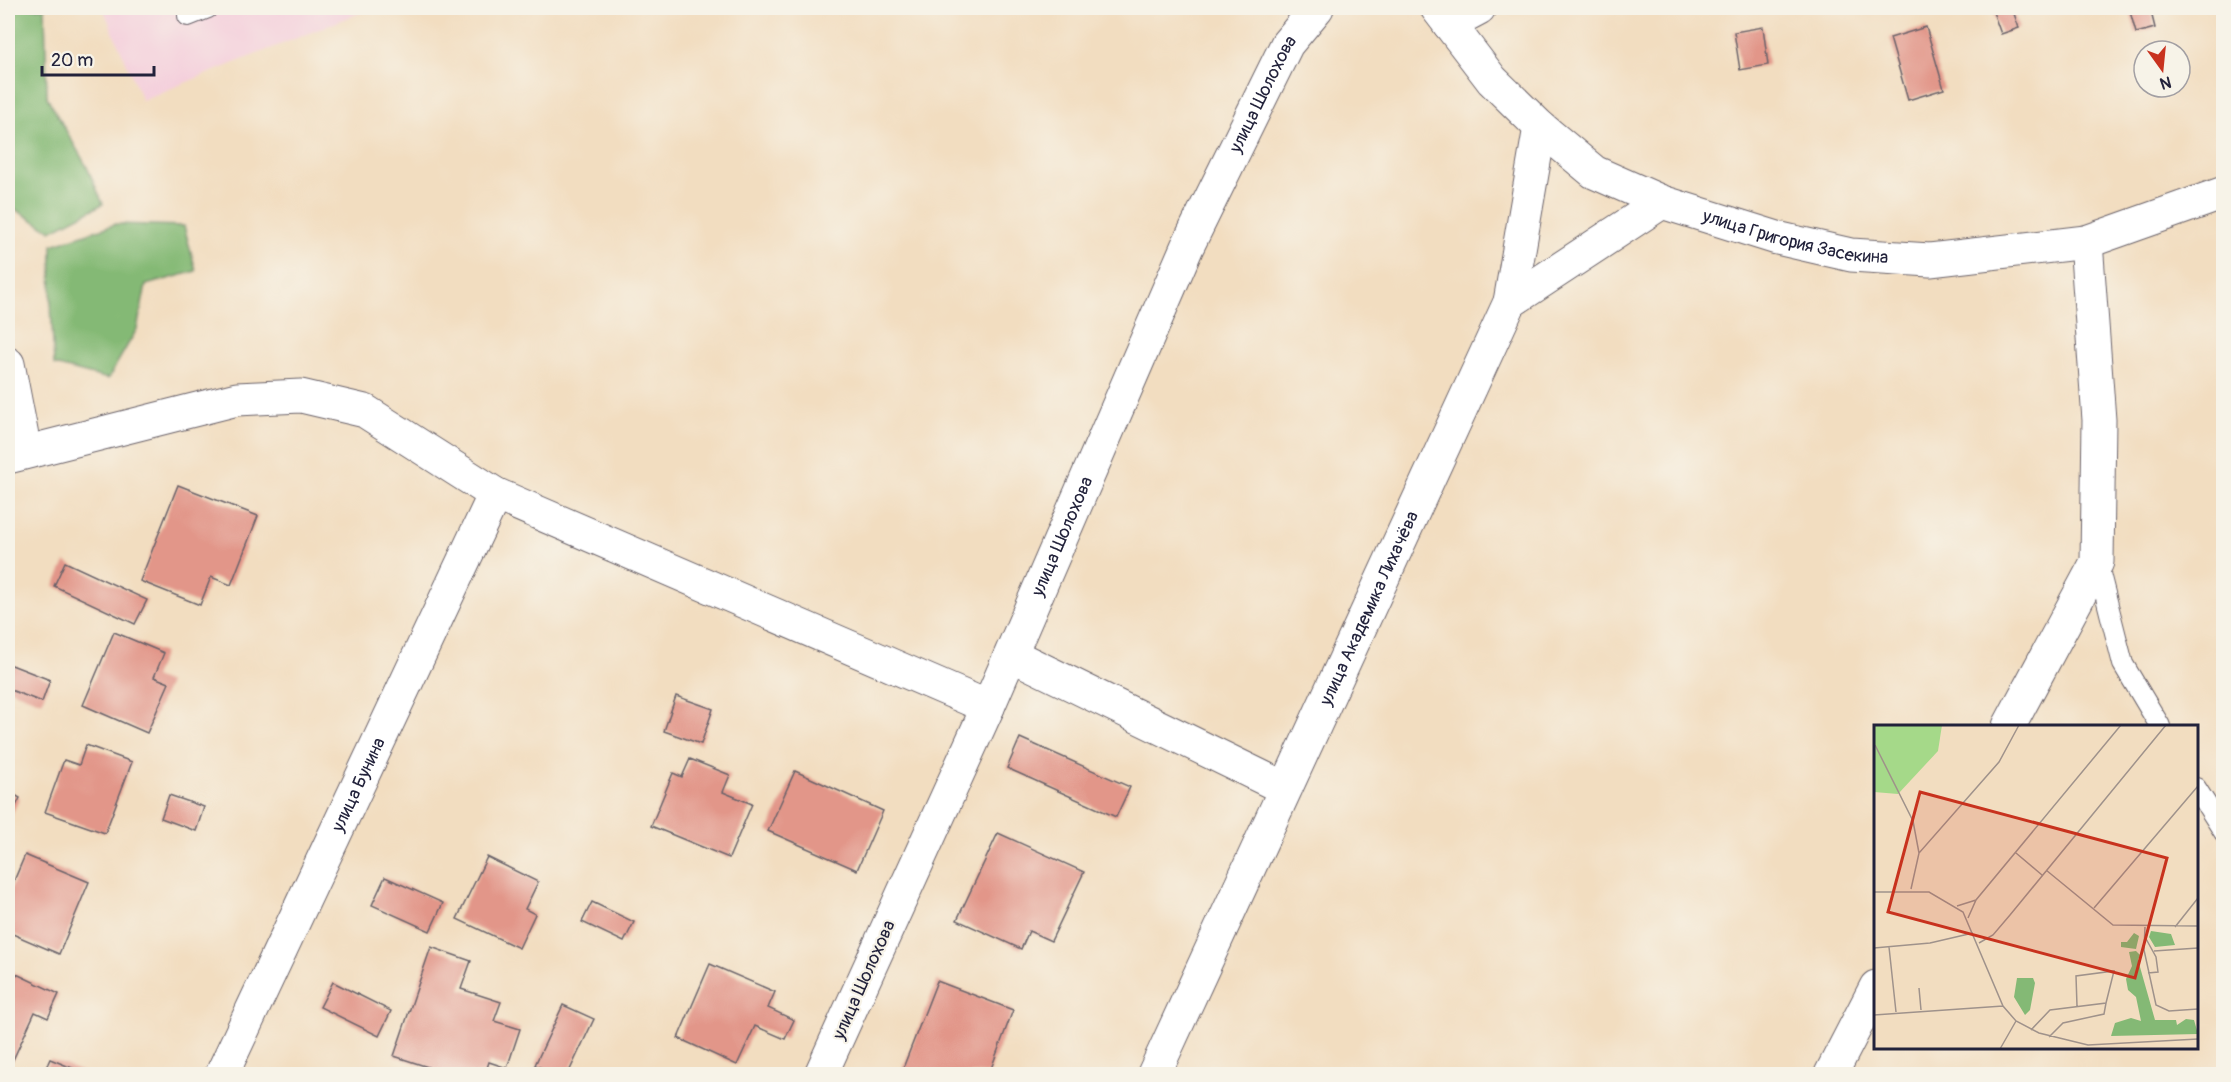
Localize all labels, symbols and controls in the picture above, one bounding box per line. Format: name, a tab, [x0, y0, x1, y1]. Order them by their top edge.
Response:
street label: улица Шолохова	[1223, 30, 1301, 157]
scale bar	[42, 39, 154, 77]
north arrow	[2132, 39, 2192, 99]
text: 20 m	[51, 49, 93, 72]
text: N	[2158, 71, 2173, 94]
street label: улица Григория Засекина	[1699, 204, 1889, 269]
street label: улица Шолохова	[1025, 473, 1098, 601]
street label: улица Академика Лихачёва	[1314, 507, 1424, 710]
inset map	[1874, 725, 2198, 1049]
street label: улица Бунина	[326, 734, 390, 836]
street label: улица Шолохова	[827, 917, 901, 1044]

